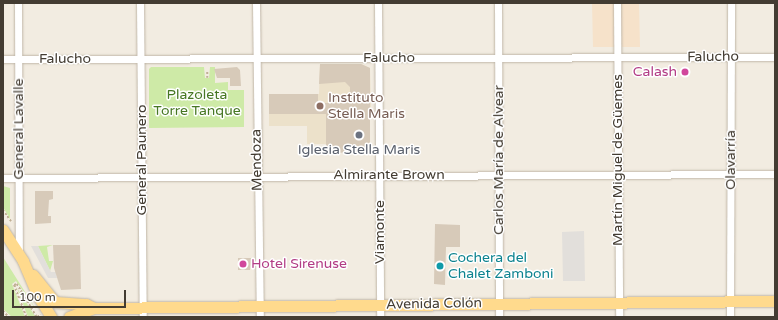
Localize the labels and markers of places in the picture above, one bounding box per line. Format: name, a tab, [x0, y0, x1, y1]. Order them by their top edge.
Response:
place label: Calash	[633, 64, 677, 80]
marker: Calash	[680, 67, 690, 77]
place label: Instituto Stella Maris	[328, 90, 405, 122]
marker: Instituto Stella Maris	[315, 101, 325, 111]
marker: Iglesia Stella Maris	[354, 130, 364, 140]
place label: Iglesia Stella Maris	[298, 142, 420, 158]
place label: Cochera del Chalet Zamboni	[448, 250, 554, 282]
place label: Hotel Sirenuse	[251, 256, 347, 272]
marker: Hotel Sirenuse	[238, 259, 248, 269]
marker: Cochera del Chalet Zamboni	[435, 261, 445, 271]

